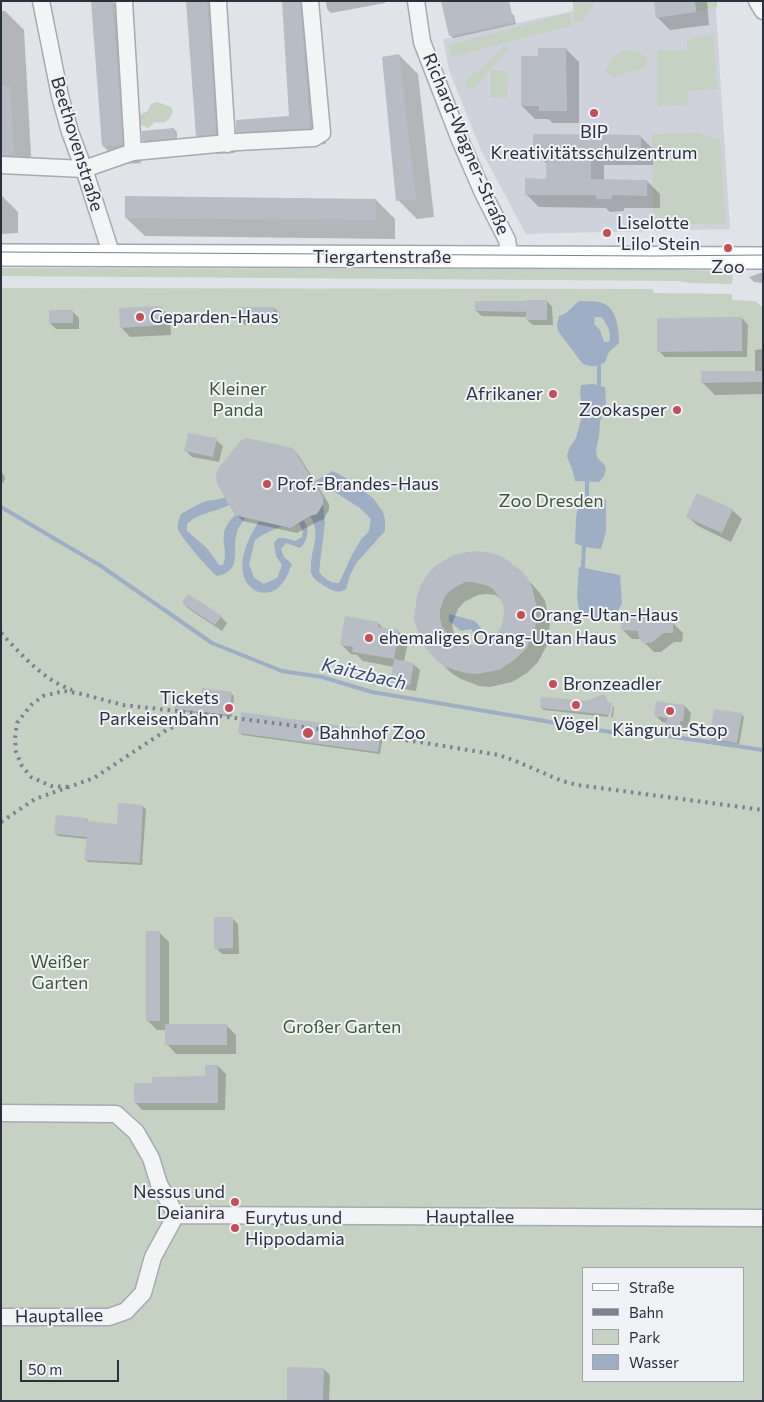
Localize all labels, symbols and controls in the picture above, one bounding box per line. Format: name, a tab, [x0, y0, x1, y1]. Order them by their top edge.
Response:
street label: Richard-Wagner-Straße	[418, 50, 514, 238]
street label: Beethovenstraße	[46, 74, 108, 214]
marker: BIP Kreativitätsschulzentrum	[588, 107, 600, 119]
place label: BIP Kreativitätsschulzentrum	[490, 121, 698, 163]
place label: Liselotte 'Lilo' Stein	[617, 212, 700, 254]
marker: Liselotte 'Lilo' Stein	[601, 227, 613, 239]
marker: Zoo	[722, 242, 734, 254]
street label: Tiergartenstraße	[313, 246, 451, 268]
place label: Zoo	[711, 256, 745, 278]
place label: Geparden-Haus	[150, 306, 279, 328]
marker: Geparden-Haus	[134, 311, 146, 323]
park label: Kleiner Panda	[209, 378, 267, 420]
place label: Afrikaner	[466, 383, 543, 405]
marker: Afrikaner	[547, 388, 559, 400]
place label: Zookasper	[579, 399, 667, 421]
marker: Zookasper	[671, 404, 683, 416]
place label: Prof.-Brandes-Haus	[277, 473, 439, 495]
marker: Prof.-Brandes-Haus	[261, 478, 273, 490]
park label: Zoo Dresden	[498, 490, 604, 512]
place label: Orang-Utan-Haus	[531, 604, 678, 626]
marker: Orang-Utan-Haus	[515, 609, 527, 621]
place label: ehemaliges Orang-Utan Haus	[379, 627, 617, 649]
marker: ehemaliges Orang-Utan Haus	[363, 632, 375, 644]
water label: Kaitzbach	[319, 653, 409, 695]
place label: Bronzeadler	[563, 673, 662, 695]
marker: Bronzeadler	[547, 678, 559, 690]
place label: Tickets Parkeisenbahn	[99, 687, 219, 730]
marker: Vögel	[570, 699, 582, 711]
marker: Tickets Parkeisenbahn	[223, 702, 235, 714]
marker: Känguru-Stop	[664, 705, 676, 717]
place label: Vögel	[553, 713, 599, 735]
place label: Känguru-Stop	[612, 719, 728, 741]
place label: Bahnhof Zoo	[319, 722, 426, 744]
marker: Bahnhof Zoo	[301, 726, 315, 740]
park label: Weißer Garten	[31, 951, 89, 994]
park label: Großer Garten	[283, 1016, 401, 1038]
place label: Nessus und Deianira	[133, 1181, 225, 1224]
marker: Nessus und Deianira	[229, 1196, 241, 1208]
street label: Hauptallee	[426, 1206, 514, 1228]
place label: Eurytus und Hippodamia	[245, 1207, 345, 1250]
marker: Eurytus und Hippodamia	[229, 1222, 241, 1234]
legend	[582, 1267, 744, 1382]
text: Straße	[629, 1278, 675, 1296]
text: Bahn	[629, 1303, 664, 1321]
street label: Hauptallee	[15, 1304, 103, 1328]
text: Park	[629, 1328, 660, 1346]
scale bar	[22, 1350, 121, 1382]
text: Wasser	[629, 1353, 679, 1371]
text: 50 m	[28, 1360, 62, 1378]

